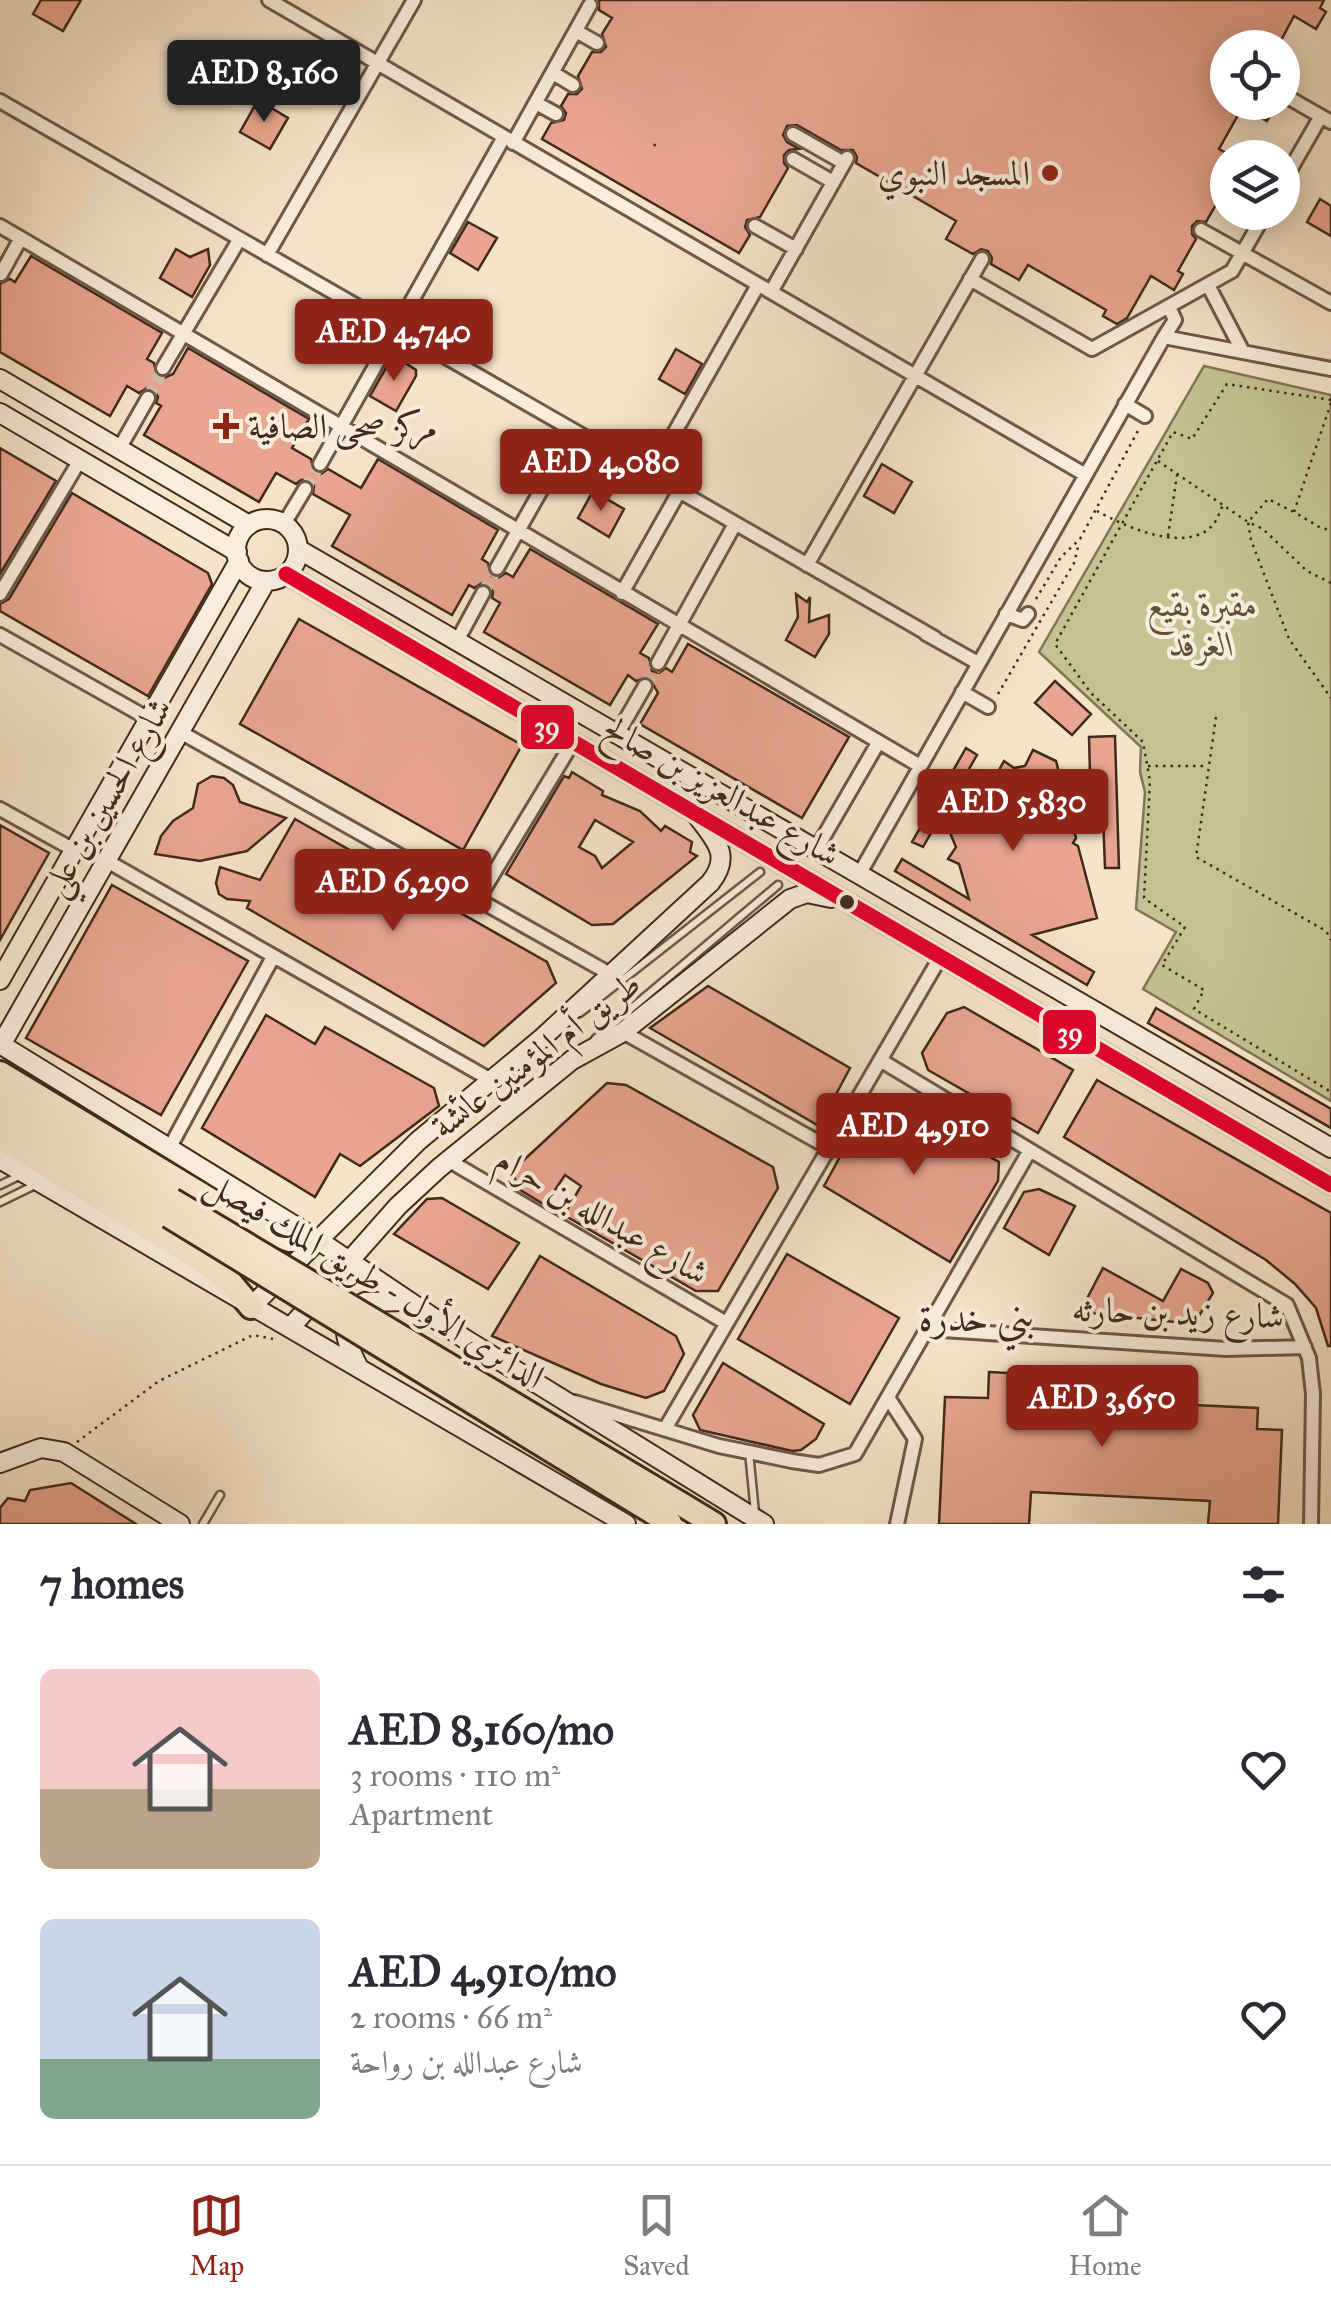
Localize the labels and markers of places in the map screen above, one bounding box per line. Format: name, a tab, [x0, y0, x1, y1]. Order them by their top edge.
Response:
pin: AED 8,160	[150, 40, 378, 125]
place label: المسجد النبوي	[878, 152, 1030, 201]
marker: المسجد النبوي	[1039, 162, 1061, 184]
pin: AED 4,740	[280, 299, 508, 384]
place label: مركز صحى الصافية	[248, 405, 437, 450]
marker: مركز صحى الصافية	[213, 413, 239, 439]
pin: AED 4,080	[487, 429, 715, 514]
pin: AED 5,830	[899, 769, 1127, 854]
pin: AED 6,290	[279, 849, 507, 934]
unlabelled marker	[837, 892, 857, 912]
pin: AED 4,910	[800, 1093, 1028, 1178]
pin: AED 3,650	[988, 1365, 1216, 1450]

